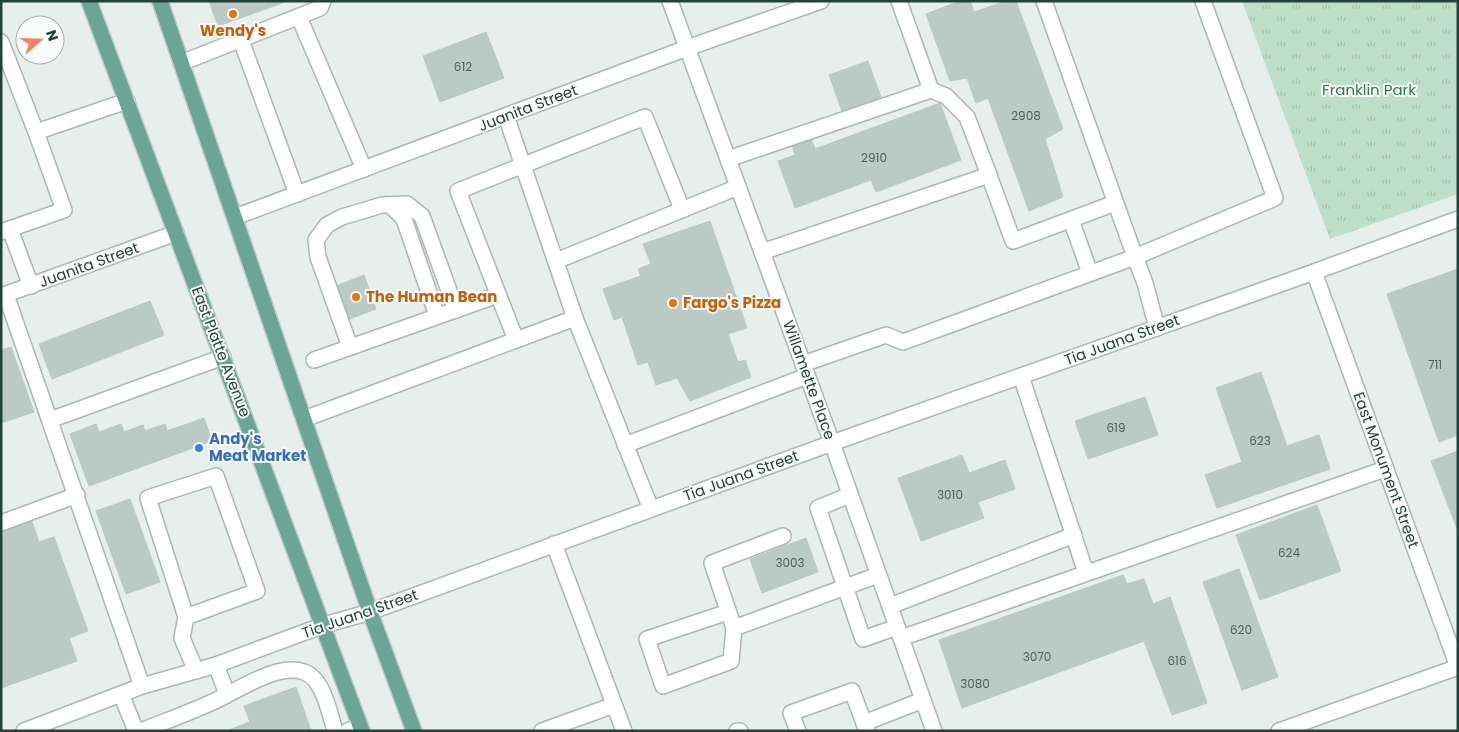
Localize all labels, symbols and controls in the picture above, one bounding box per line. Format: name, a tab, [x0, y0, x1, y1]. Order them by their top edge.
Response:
marker: Wendy's	[227, 8, 239, 20]
north arrow	[15, 15, 65, 65]
place label: Wendy's	[200, 20, 266, 41]
text: N	[41, 27, 63, 44]
house number: 612	[454, 58, 472, 75]
street label: Juanita Street	[475, 79, 580, 136]
park label: Franklin Park	[1322, 79, 1416, 100]
house number: 2908	[1011, 107, 1041, 124]
house number: 2910	[861, 149, 887, 166]
street label: Juanita Street	[36, 237, 142, 292]
street label: East Platte Avenue	[187, 284, 256, 420]
place label: The Human Bean	[366, 286, 497, 307]
marker: The Human Bean	[350, 291, 362, 303]
place label: Fargo's Pizza	[683, 292, 781, 313]
marker: Fargo's Pizza	[667, 297, 679, 309]
street label: Tia Juana Street	[1061, 309, 1182, 370]
street label: Willamette Place	[778, 317, 841, 443]
house number: 711	[1428, 356, 1442, 373]
street label: East Monument Street	[1348, 389, 1424, 551]
house number: 619	[1106, 419, 1126, 436]
place label: Andy's Meat Market	[209, 428, 306, 466]
house number: 623	[1249, 432, 1271, 449]
marker: Andy's Meat Market	[193, 442, 205, 454]
street label: Tia Juana Street	[680, 445, 801, 506]
house number: 3010	[937, 486, 963, 503]
house number: 624	[1278, 544, 1300, 561]
house number: 3003	[775, 554, 805, 571]
street label: Tia Juana Street	[299, 584, 421, 643]
house number: 620	[1230, 621, 1252, 638]
house number: 3070	[1023, 648, 1051, 665]
house number: 616	[1167, 652, 1187, 669]
house number: 3080	[960, 675, 990, 692]

